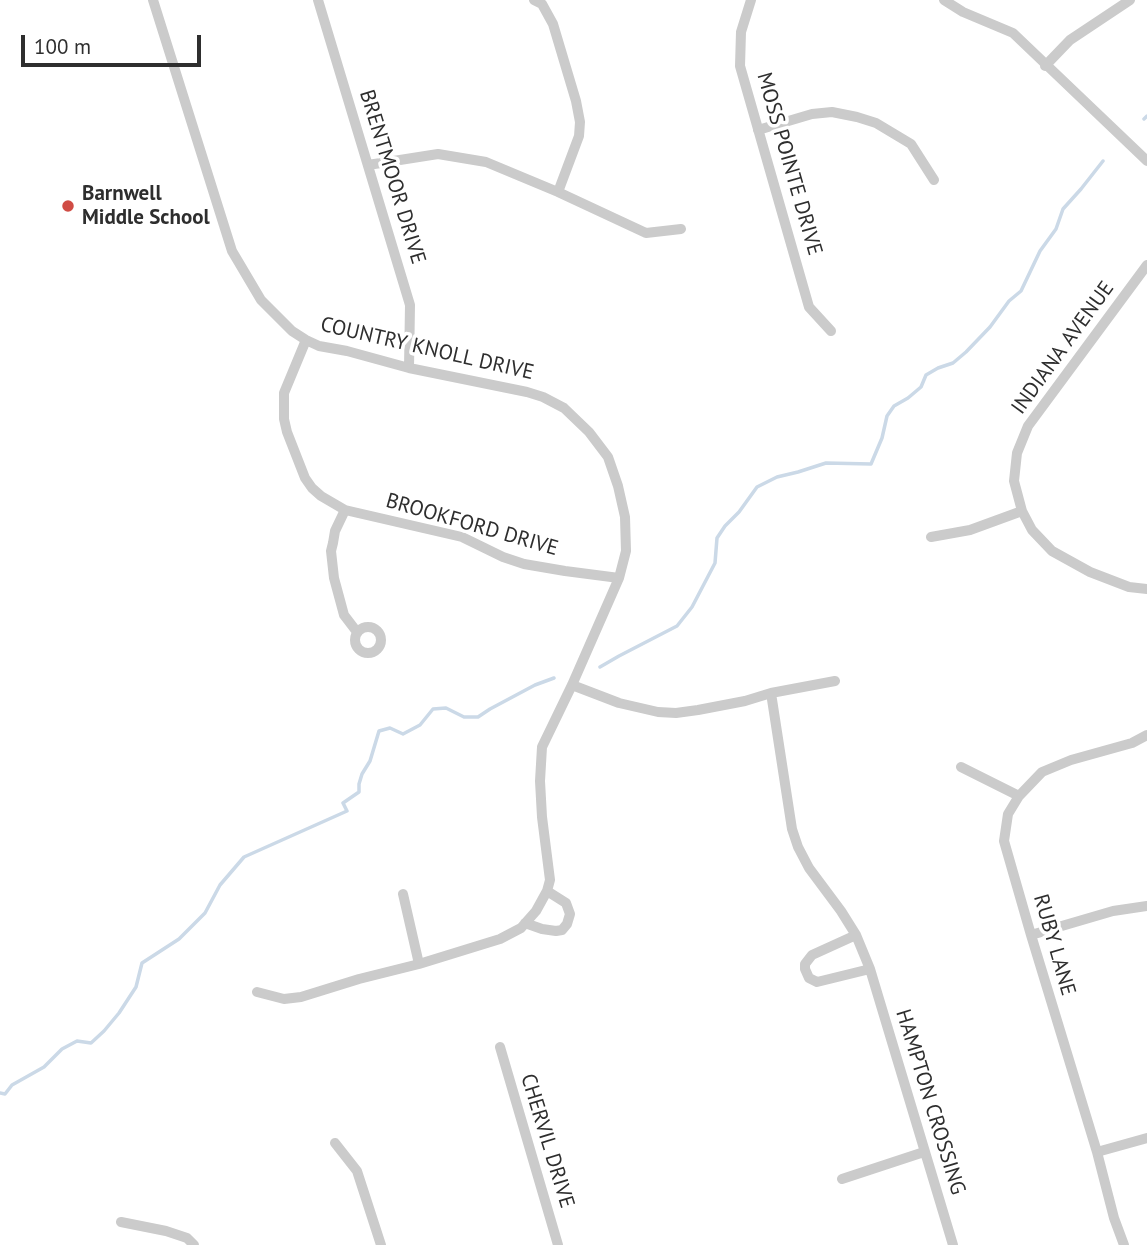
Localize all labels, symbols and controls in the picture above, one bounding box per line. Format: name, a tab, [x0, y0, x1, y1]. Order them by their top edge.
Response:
scale bar	[24, 21, 205, 65]
text: 100 m	[34, 33, 91, 60]
street label: MOSS POINTE DRIVE	[751, 70, 827, 258]
street label: BRENTMOOR DRIVE	[354, 87, 430, 267]
place label: Barnwell Middle School	[82, 181, 210, 231]
marker: Barnwell Middle School	[60, 198, 76, 214]
street label: INDIANA AVENUE	[1006, 277, 1120, 419]
street label: COUNTRY KNOLL DRIVE	[318, 312, 536, 386]
street label: BROOKFORD DRIVE	[383, 488, 561, 562]
street label: RUBY LANE	[1027, 891, 1081, 999]
street label: HAMPTON CROSSING	[890, 1006, 970, 1198]
street label: CHERVIL DRIVE	[515, 1071, 579, 1211]

